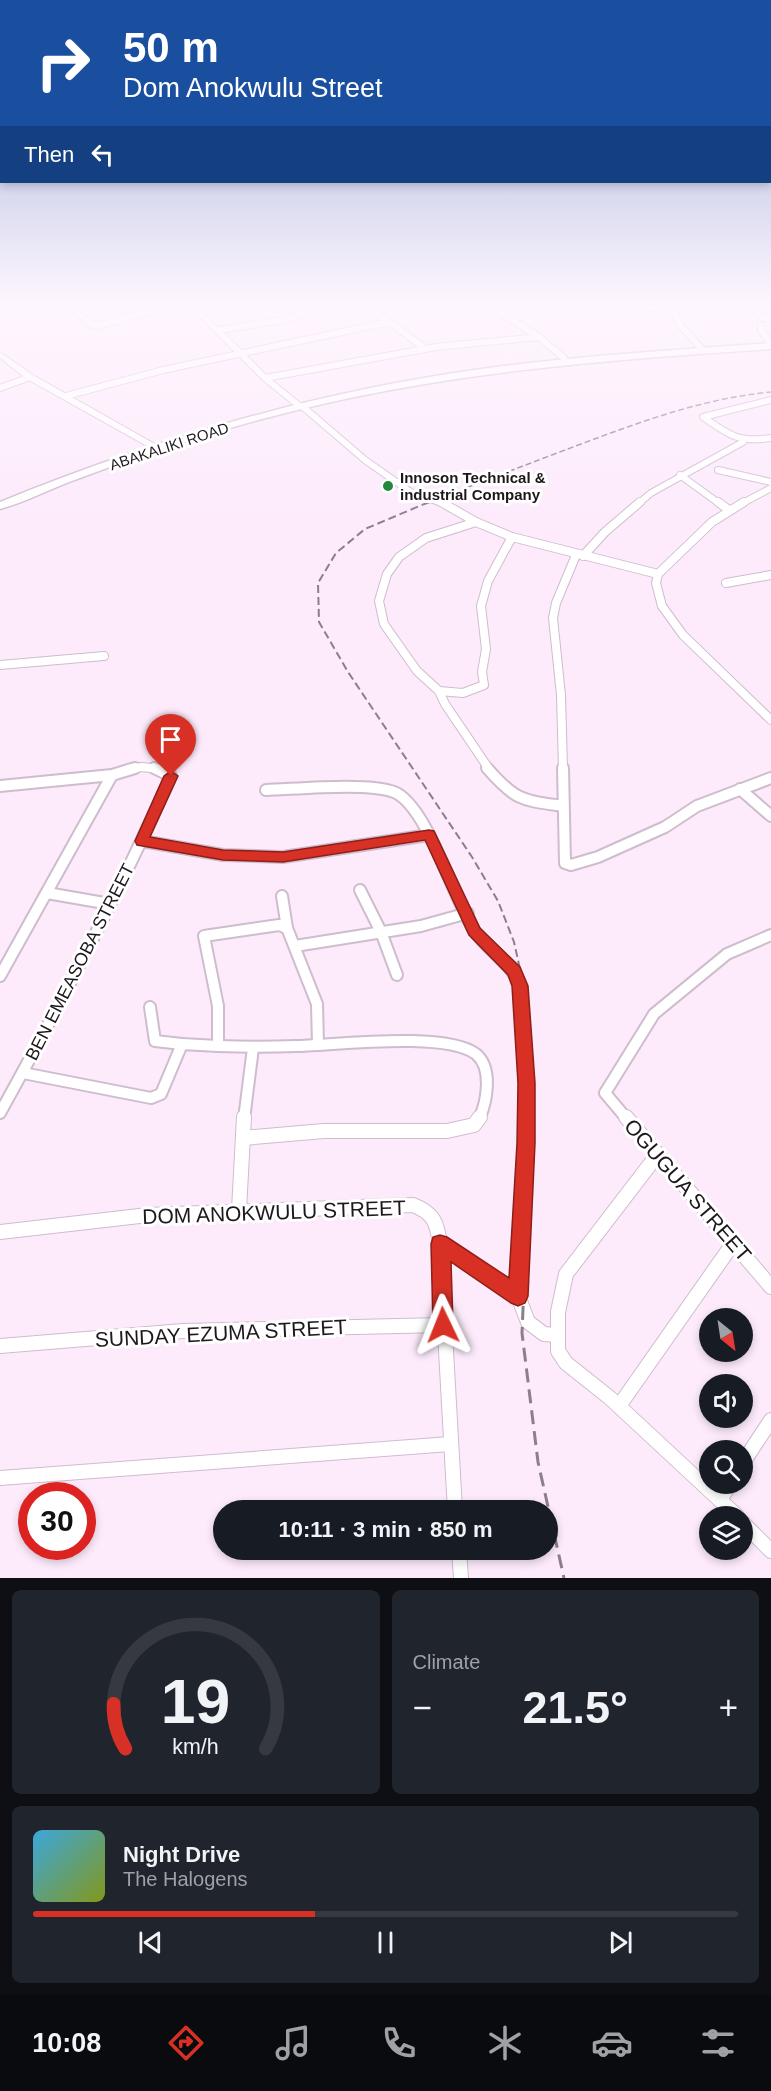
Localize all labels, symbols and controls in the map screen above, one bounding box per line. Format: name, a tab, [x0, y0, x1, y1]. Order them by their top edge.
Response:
icon: right	[24, 24, 102, 102]
text: 50 m	[123, 24, 219, 71]
text: Dom Anokwulu Street	[123, 73, 383, 103]
icon: left	[86, 138, 119, 171]
text: Then	[24, 142, 74, 167]
street label: ABAKALIKI ROAD	[107, 419, 231, 473]
place label: Innoson Technical & industrial Company	[400, 469, 546, 503]
marker: Innoson Technical & industrial Company	[381, 479, 395, 493]
pin	[145, 714, 196, 776]
icon: arrive	[154, 723, 187, 756]
street label: BEN EMEASOBA STREET	[22, 860, 138, 1064]
street label: OGUGUA STREET	[620, 1114, 756, 1266]
street label: DOM ANOKWULU STREET	[142, 1196, 406, 1228]
position arrow	[411, 1293, 475, 1357]
north arrow	[699, 1308, 753, 1362]
map controls	[699, 1308, 753, 1560]
street label: SUNDAY EZUMA STREET	[94, 1315, 348, 1351]
button: sound	[699, 1374, 753, 1428]
button: search	[699, 1440, 753, 1494]
speed limit sign: 30	[18, 1482, 96, 1560]
button: layers	[699, 1506, 753, 1560]
text: 10:11 · 3 min · 850 m	[279, 1517, 493, 1542]
text: Climate	[413, 1651, 480, 1673]
text: 19	[161, 1667, 230, 1736]
text: 21.5°	[522, 1682, 628, 1733]
text: −	[413, 1689, 432, 1726]
text: +	[719, 1689, 738, 1726]
text: km/h	[173, 1735, 219, 1759]
text: Night Drive	[123, 1842, 240, 1867]
text: The Halogens	[123, 1868, 248, 1890]
icon: previous	[134, 1926, 167, 1959]
icon: pause	[369, 1926, 402, 1959]
icon: next	[604, 1926, 637, 1959]
icon: directions	[165, 2022, 207, 2064]
icon: music	[272, 2022, 314, 2064]
icon: phone	[378, 2022, 420, 2064]
icon: climate	[484, 2022, 526, 2064]
icon: car	[591, 2022, 633, 2064]
icon: filters	[697, 2022, 739, 2064]
text: 10:08	[32, 2028, 101, 2058]

